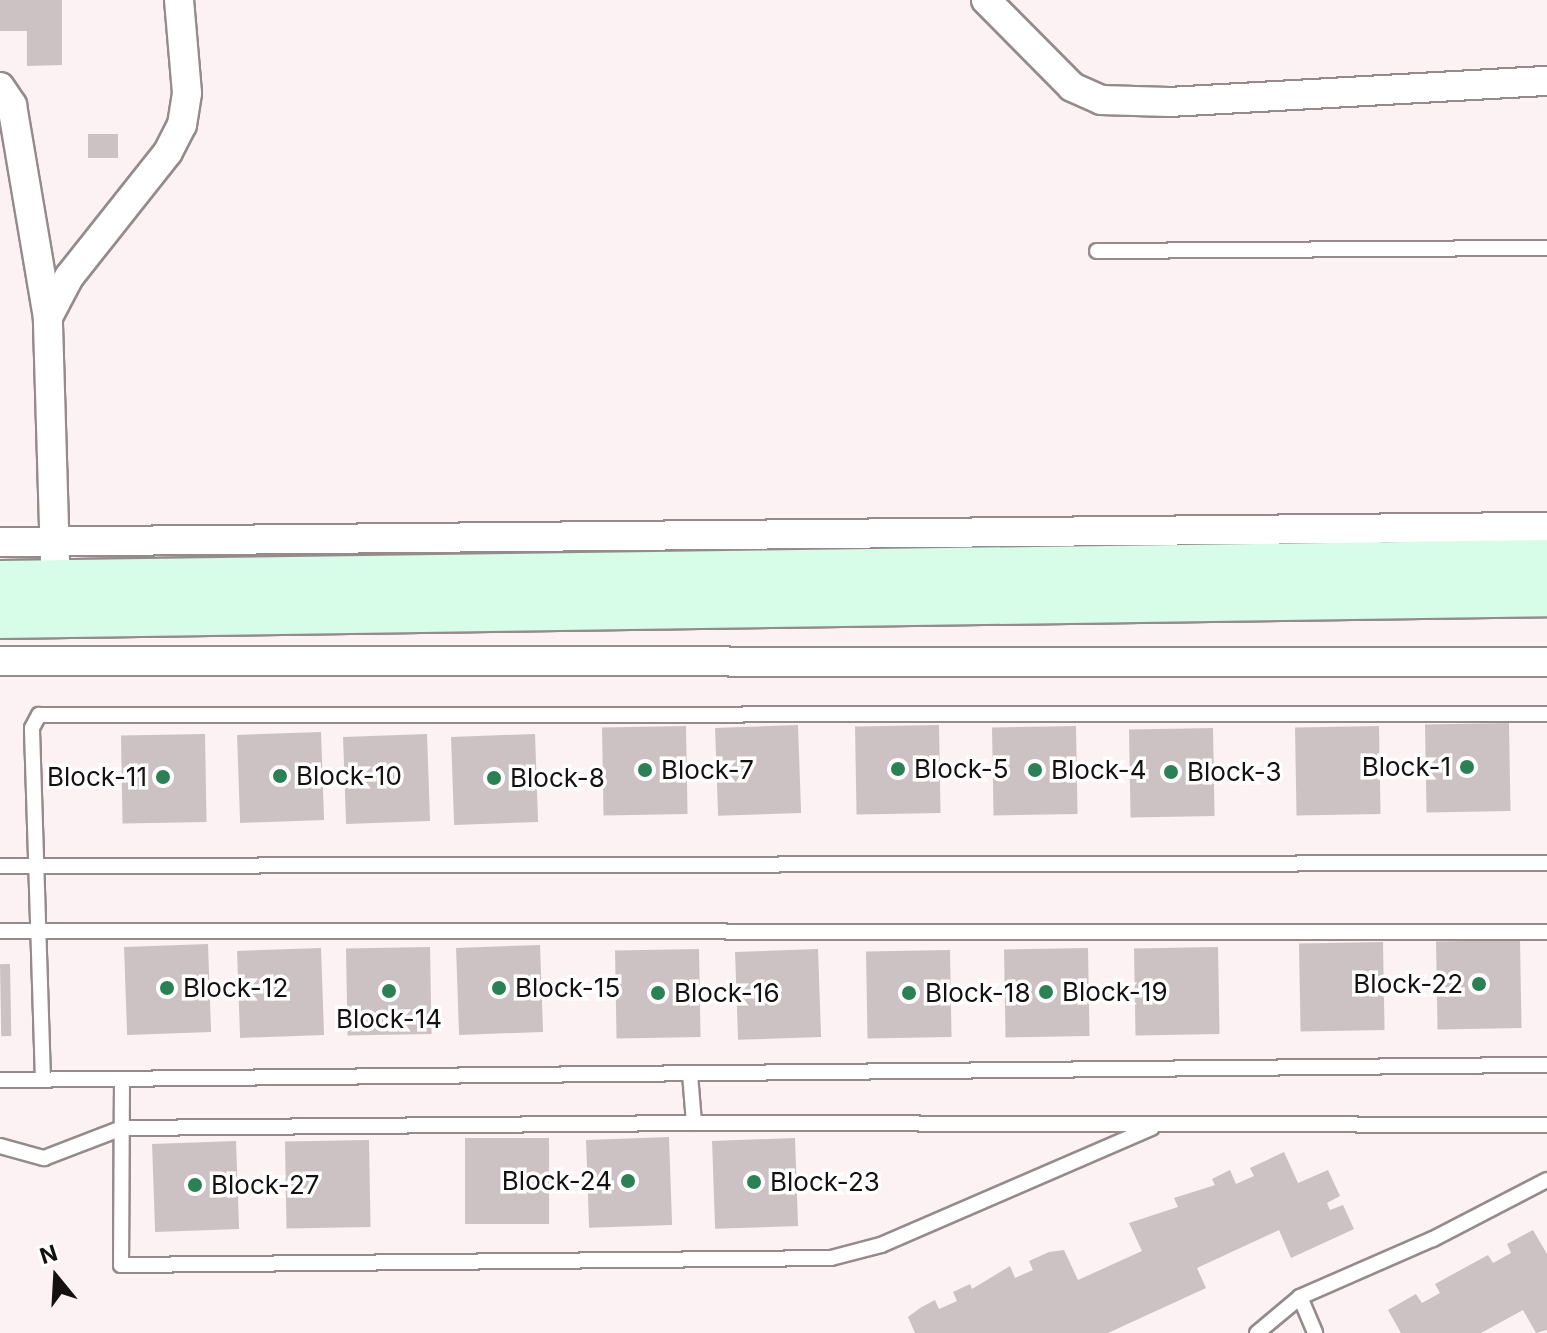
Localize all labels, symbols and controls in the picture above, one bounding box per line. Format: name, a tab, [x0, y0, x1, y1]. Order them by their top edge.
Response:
place label: Block-1	[1362, 751, 1451, 783]
place label: Block-5	[914, 753, 1009, 785]
place label: Block-7	[661, 754, 754, 786]
place label: Block-4	[1051, 754, 1147, 786]
place label: Block-3	[1187, 756, 1282, 788]
marker: Block-1	[1458, 758, 1476, 776]
place label: Block-10	[296, 760, 402, 792]
marker: Block-5	[889, 760, 907, 778]
place label: Block-11	[47, 761, 147, 793]
marker: Block-7	[636, 761, 654, 779]
marker: Block-4	[1026, 761, 1044, 779]
place label: Block-8	[510, 762, 605, 794]
marker: Block-3	[1162, 763, 1180, 781]
marker: Block-10	[271, 767, 289, 785]
marker: Block-11	[154, 768, 172, 786]
marker: Block-8	[485, 769, 503, 787]
place label: Block-22	[1353, 968, 1463, 1000]
place label: Block-12	[183, 972, 288, 1004]
place label: Block-15	[515, 972, 620, 1004]
marker: Block-22	[1470, 975, 1488, 993]
place label: Block-19	[1062, 976, 1167, 1008]
place label: Block-16	[674, 977, 779, 1009]
place label: Block-18	[925, 977, 1030, 1009]
marker: Block-12	[158, 979, 176, 997]
marker: Block-15	[490, 979, 508, 997]
marker: Block-14	[380, 982, 398, 1000]
marker: Block-19	[1037, 983, 1055, 1001]
marker: Block-16	[649, 984, 667, 1002]
marker: Block-18	[900, 984, 918, 1002]
place label: Block-14	[336, 1003, 442, 1035]
place label: Block-24	[502, 1165, 612, 1197]
place label: Block-23	[770, 1166, 880, 1198]
place label: Block-27	[211, 1169, 319, 1201]
marker: Block-24	[619, 1172, 637, 1190]
marker: Block-23	[745, 1173, 763, 1191]
marker: Block-27	[186, 1176, 204, 1194]
north arrow	[16, 1237, 96, 1317]
text: N	[37, 1239, 61, 1269]

